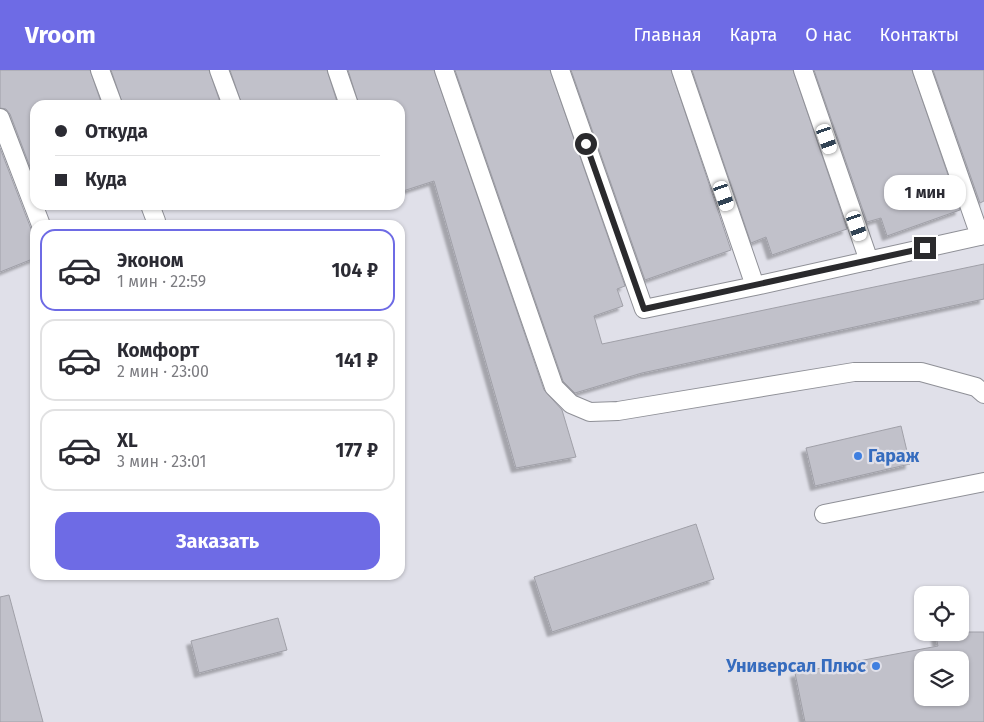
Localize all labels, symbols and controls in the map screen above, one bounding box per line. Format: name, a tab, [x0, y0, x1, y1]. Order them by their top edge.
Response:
text: Vroom	[25, 21, 96, 49]
text: Главная	[634, 24, 702, 46]
text: Карта	[730, 24, 777, 46]
text: О нас	[805, 24, 852, 46]
text: Контакты	[880, 24, 959, 46]
text: Откуда	[85, 120, 148, 143]
car	[815, 122, 838, 156]
route start	[575, 133, 597, 155]
text: Куда	[85, 168, 127, 191]
callout: 1 мин	[884, 176, 966, 210]
car	[712, 179, 735, 213]
text: 1 мин	[905, 183, 945, 202]
car	[845, 209, 868, 243]
route end	[914, 237, 936, 259]
icon: car	[57, 248, 102, 293]
text: Эконом	[117, 249, 184, 272]
text: 104 ₽	[332, 259, 378, 282]
text: 1 мин · 22:59	[117, 272, 206, 291]
icon: car	[57, 338, 102, 383]
text: Комфорт	[117, 339, 199, 362]
text: 141 ₽	[335, 349, 378, 372]
text: 2 мин · 23:00	[117, 362, 209, 381]
icon: car	[57, 428, 102, 473]
text: XL	[117, 429, 138, 452]
text: 177 ₽	[336, 439, 378, 462]
place label: Гараж	[868, 445, 920, 467]
marker: Гараж	[852, 450, 864, 462]
text: 3 мин · 23:01	[117, 452, 207, 471]
button: Заказать	[55, 512, 380, 570]
map controls	[914, 586, 969, 706]
button: locate	[914, 586, 969, 641]
button: layers	[914, 651, 969, 706]
place label: Универсал Плюс	[725, 655, 866, 677]
marker: Универсал Плюс	[870, 660, 882, 672]

